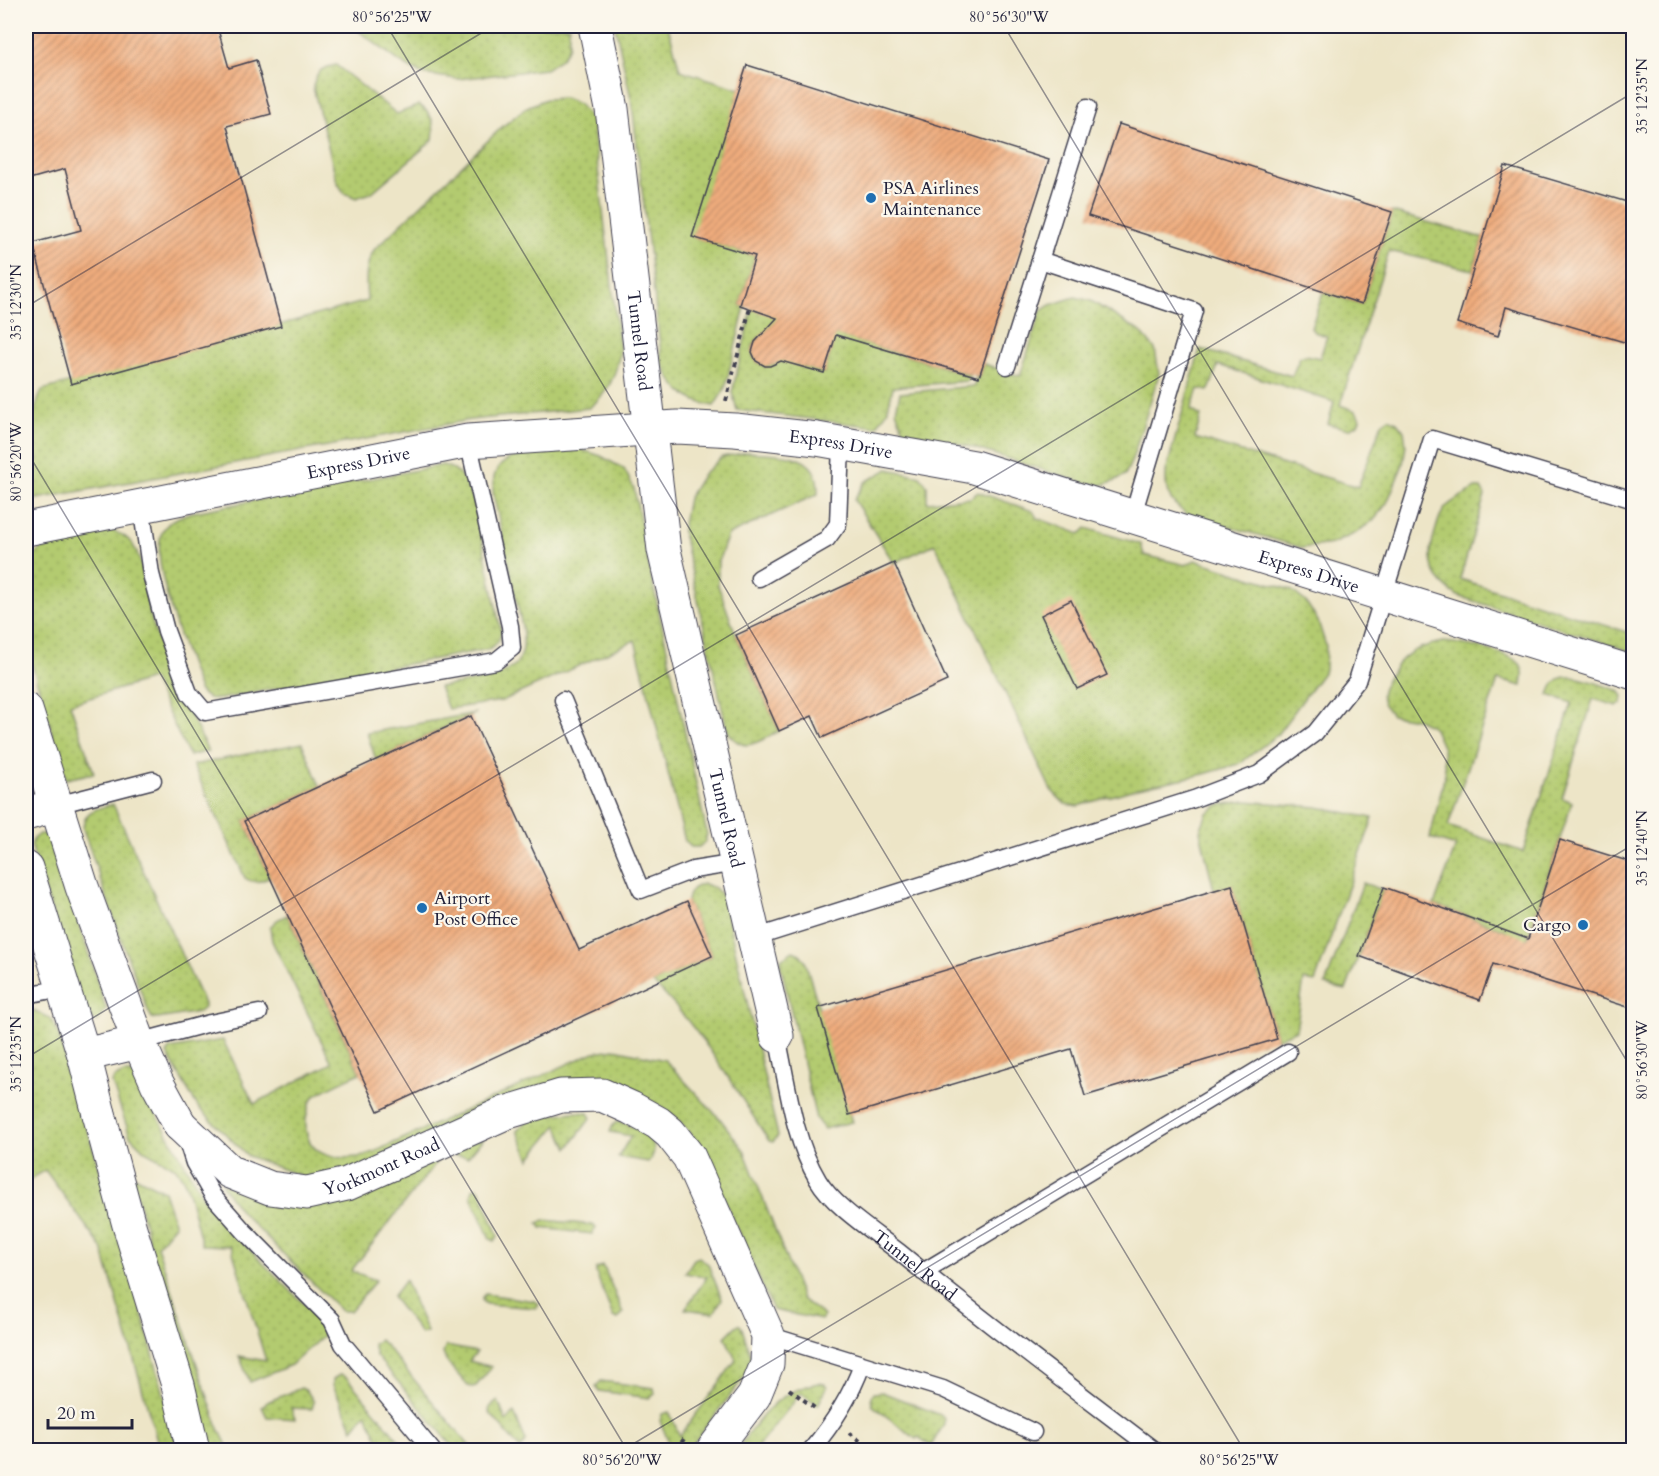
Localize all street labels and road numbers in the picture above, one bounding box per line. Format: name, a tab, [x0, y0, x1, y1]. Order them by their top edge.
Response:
street label: Tunnel Road	[621, 289, 658, 393]
street label: Express Drive	[788, 424, 895, 465]
street label: Express Drive	[305, 440, 412, 485]
street label: Express Drive	[1255, 544, 1363, 599]
street label: Tunnel Road	[703, 766, 750, 870]
street label: Yorkmont Road	[320, 1131, 444, 1202]
street label: Tunnel Road	[868, 1224, 962, 1307]

